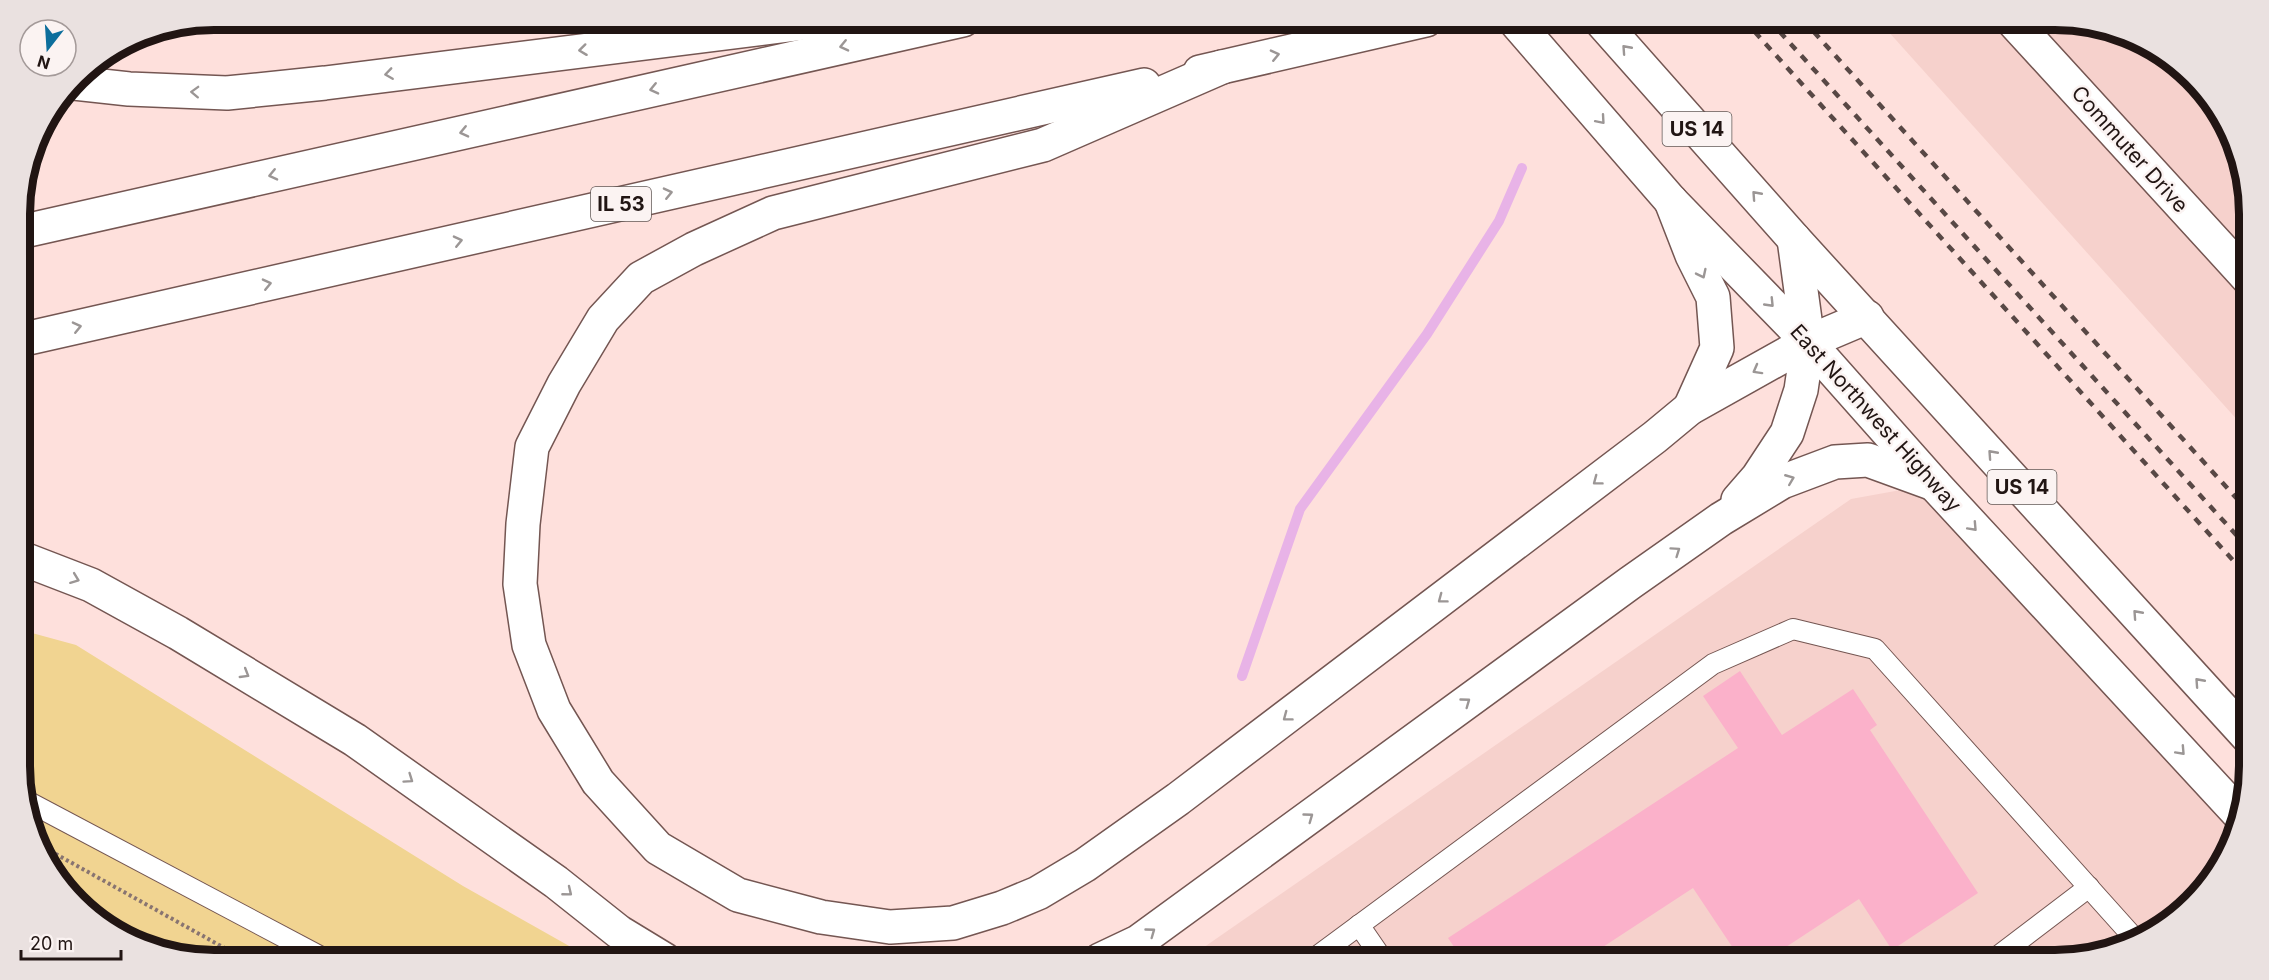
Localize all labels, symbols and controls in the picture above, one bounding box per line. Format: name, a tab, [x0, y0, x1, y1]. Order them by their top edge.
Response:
north arrow	[18, 18, 78, 78]
one-way arrow	[839, 39, 849, 52]
one-way arrow	[578, 43, 587, 55]
one-way arrow	[1622, 45, 1633, 56]
one-way arrow	[1270, 49, 1280, 62]
text: N	[35, 51, 52, 74]
one-way arrow	[384, 67, 394, 79]
street label: Commuter Drive	[2067, 80, 2193, 218]
one-way arrow	[649, 82, 659, 95]
one-way arrow	[191, 85, 200, 98]
road number: US 14	[1662, 112, 1732, 146]
one-way arrow	[1594, 114, 1605, 124]
one-way arrow	[459, 125, 469, 138]
one-way arrow	[269, 168, 279, 181]
road number: IL 53	[591, 187, 651, 221]
one-way arrow	[663, 187, 673, 200]
one-way arrow	[1752, 191, 1763, 202]
one-way arrow	[452, 235, 462, 248]
one-way arrow	[1695, 268, 1706, 279]
one-way arrow	[262, 278, 272, 291]
one-way arrow	[1763, 295, 1774, 306]
street label: East Northwest Highway	[1785, 319, 1967, 517]
one-way arrow	[72, 322, 82, 335]
one-way arrow	[1753, 363, 1763, 374]
one-way arrow	[1988, 451, 1999, 461]
road number: US 14	[1988, 470, 2056, 504]
one-way arrow	[1593, 473, 1604, 484]
one-way arrow	[1783, 474, 1794, 486]
one-way arrow	[1966, 520, 1977, 531]
one-way arrow	[1669, 547, 1680, 558]
one-way arrow	[70, 571, 80, 584]
one-way arrow	[1438, 591, 1449, 602]
one-way arrow	[2133, 610, 2144, 621]
one-way arrow	[239, 667, 249, 678]
one-way arrow	[2195, 678, 2206, 689]
one-way arrow	[1460, 699, 1471, 710]
one-way arrow	[1283, 709, 1294, 720]
one-way arrow	[2173, 744, 2184, 755]
one-way arrow	[403, 772, 414, 783]
one-way arrow	[1302, 813, 1313, 824]
one-way arrow	[562, 884, 573, 895]
scale bar	[21, 923, 122, 961]
one-way arrow	[1145, 928, 1156, 939]
text: 20 m	[30, 933, 73, 954]

